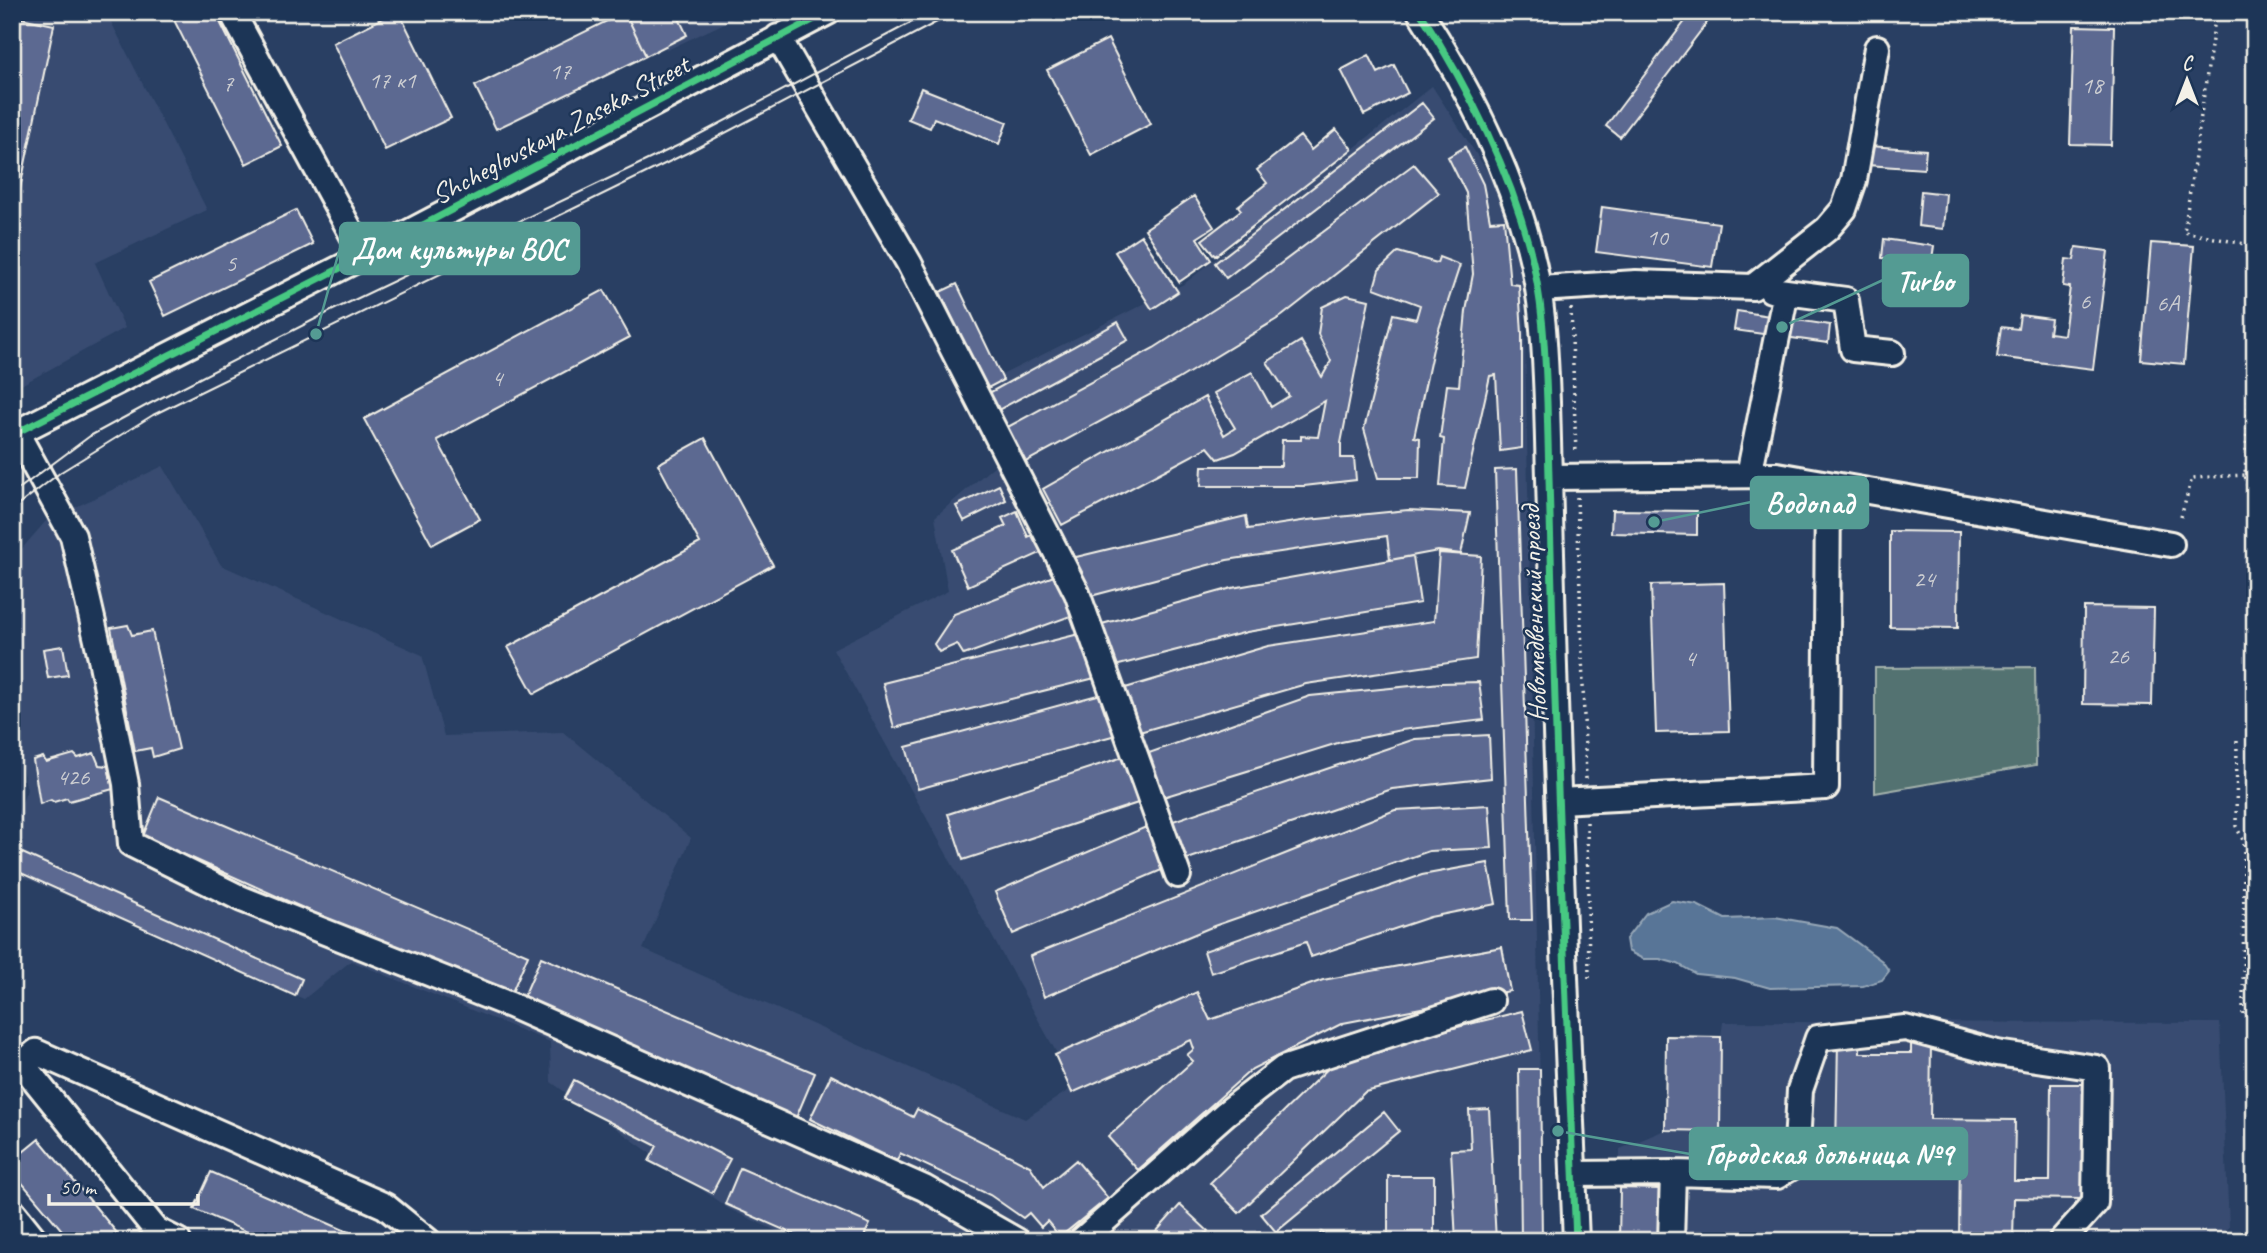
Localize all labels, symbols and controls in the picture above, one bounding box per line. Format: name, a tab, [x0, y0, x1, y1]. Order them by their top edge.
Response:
street label: Shcheglovskaya Zaseka Street	[425, 45, 697, 212]
north arrow	[2152, 46, 2222, 116]
text: С	[2182, 52, 2194, 76]
house number: 17	[549, 56, 572, 86]
house number: 17 к1	[368, 65, 417, 95]
house number: 7	[223, 68, 235, 98]
house number: 18	[2081, 70, 2105, 100]
house number: 10	[1646, 222, 1670, 252]
callout: Дом культуры ВОС	[340, 223, 579, 274]
text: Дом культуры ВОС	[351, 230, 570, 269]
house number: 5	[226, 248, 238, 278]
callout: Turbo	[1883, 255, 1968, 306]
text: Turbo	[1896, 262, 1957, 300]
house number: 6	[2080, 286, 2092, 316]
house number: 6А	[2157, 288, 2180, 318]
house number: 4	[492, 363, 505, 393]
callout: Водопад	[1751, 477, 1868, 528]
text: Водопад	[1766, 484, 1857, 522]
street label: Новомедвенский проезд	[1512, 502, 1555, 723]
house number: 24	[1913, 564, 1937, 594]
house number: 26	[2107, 641, 2130, 671]
house number: 4	[1685, 643, 1698, 673]
house number: 426	[57, 762, 90, 792]
callout: Городская больница №9	[1690, 1128, 1967, 1179]
text: Городская больница №9	[1705, 1135, 1957, 1173]
scale bar	[49, 1162, 198, 1206]
text: 50 m	[60, 1174, 98, 1200]

